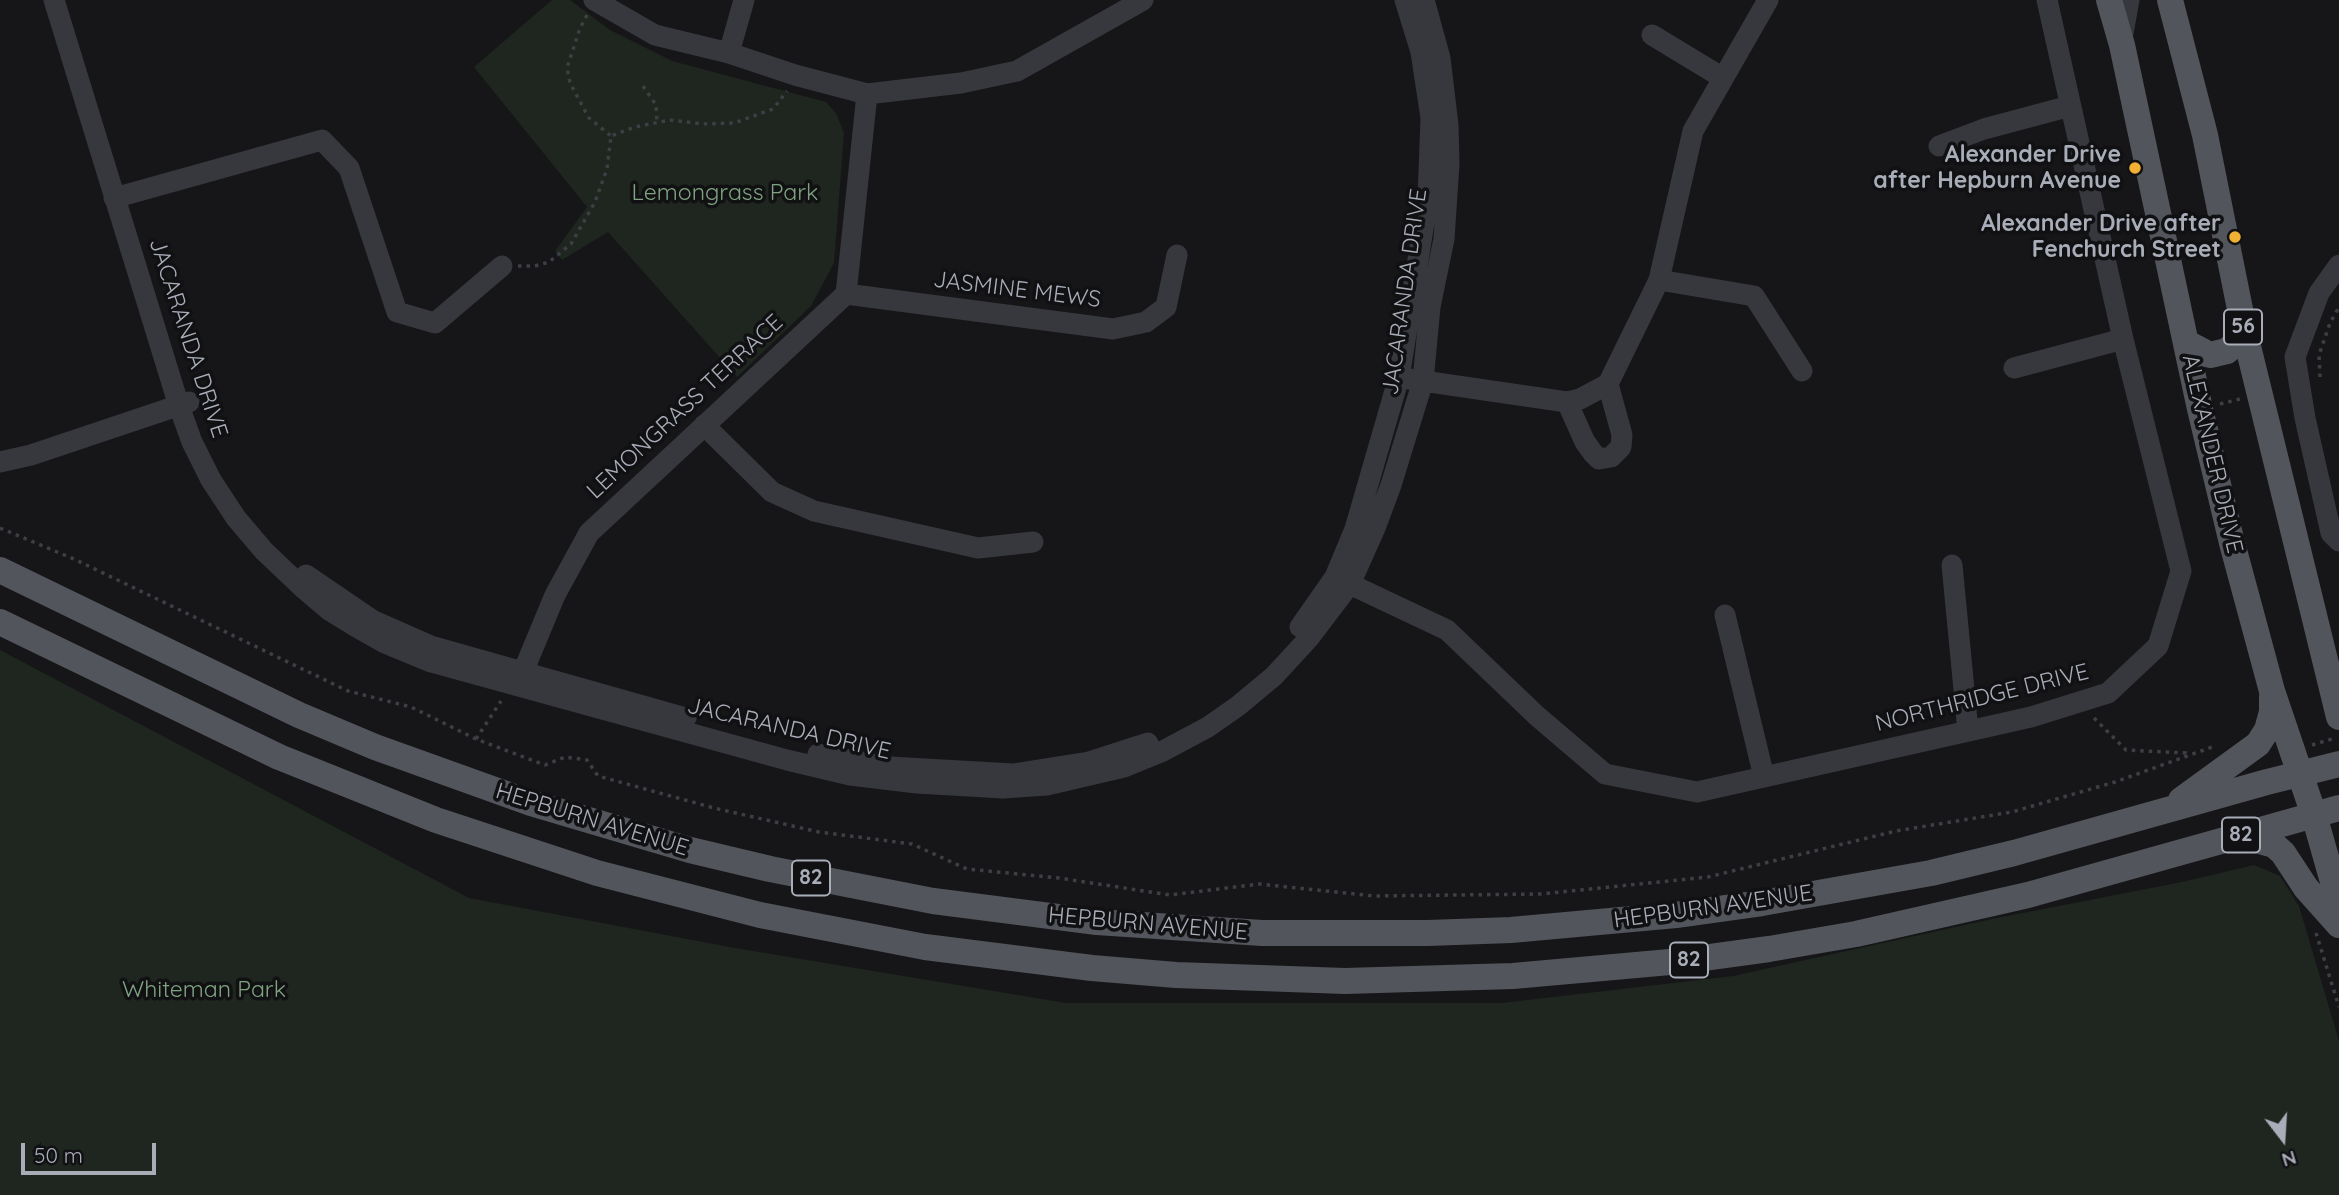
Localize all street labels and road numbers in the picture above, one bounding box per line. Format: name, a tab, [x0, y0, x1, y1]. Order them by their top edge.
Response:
street label: JACARANDA DRIVE	[1377, 187, 1433, 397]
street label: JACARANDA DRIVE	[143, 235, 233, 441]
street label: JASMINE MEWS	[932, 266, 1102, 314]
street label: LEMONGRASS TERRACE	[581, 309, 789, 505]
road number: 56	[2224, 310, 2262, 344]
street label: ALEXANDER DRIVE	[2176, 352, 2248, 556]
street label: NORTHRIDGE DRIVE	[1872, 658, 2092, 738]
street label: JACARANDA DRIVE	[684, 692, 894, 766]
street label: HEPBURN AVENUE	[492, 777, 692, 863]
road number: 82	[2222, 818, 2260, 852]
road number: 82	[792, 860, 830, 896]
street label: HEPBURN AVENUE	[1612, 879, 1814, 935]
street label: HEPBURN AVENUE	[1047, 902, 1249, 946]
road number: 82	[1670, 942, 1708, 978]

